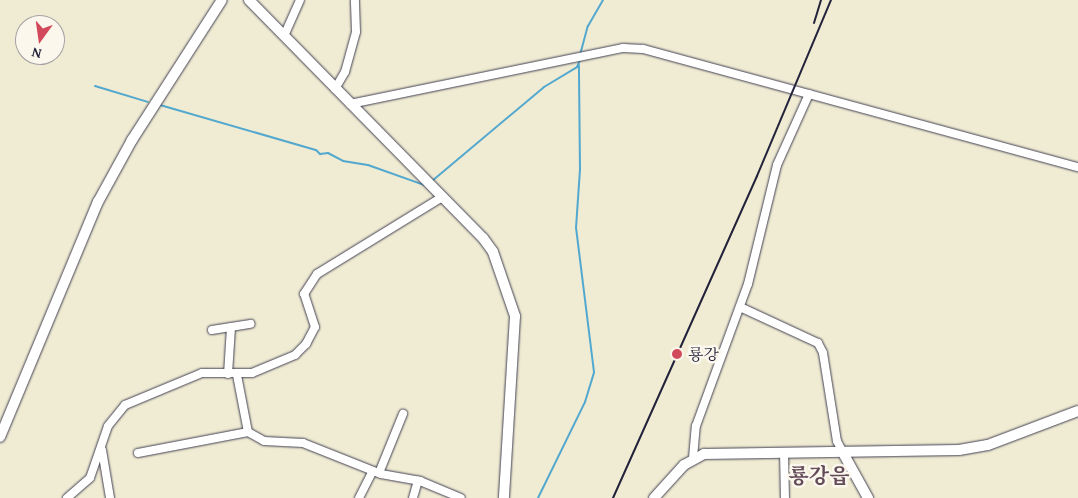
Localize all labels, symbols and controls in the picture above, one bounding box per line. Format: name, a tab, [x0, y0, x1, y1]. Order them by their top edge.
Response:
north arrow	[15, 15, 65, 65]
text: N	[30, 43, 44, 64]
place label: 룡강	[688, 344, 719, 364]
marker: 룡강	[670, 347, 684, 361]
district label: 룡강읍	[789, 463, 849, 489]

